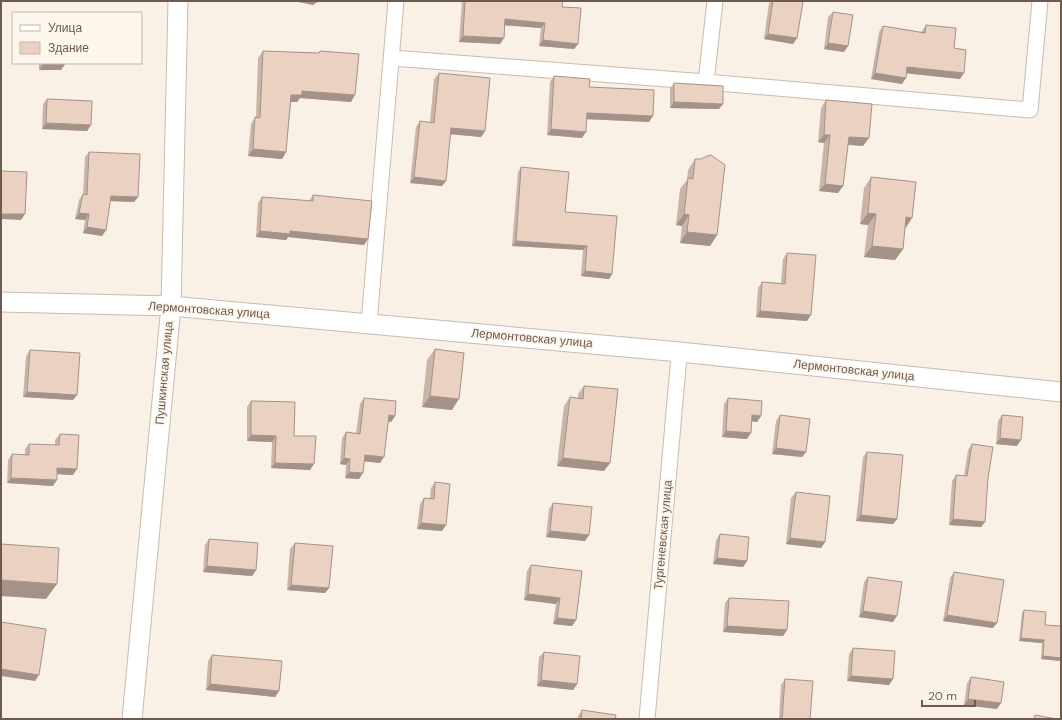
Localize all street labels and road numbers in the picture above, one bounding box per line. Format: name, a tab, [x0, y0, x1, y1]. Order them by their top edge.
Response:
street label: Лермонтовская улица	[148, 298, 271, 322]
street label: Пушкинская улица	[152, 320, 177, 425]
street label: Лермонтовская улица	[471, 325, 594, 351]
street label: Лермонтовская улица	[793, 356, 916, 384]
street label: Тургеневская улица	[650, 479, 676, 591]

